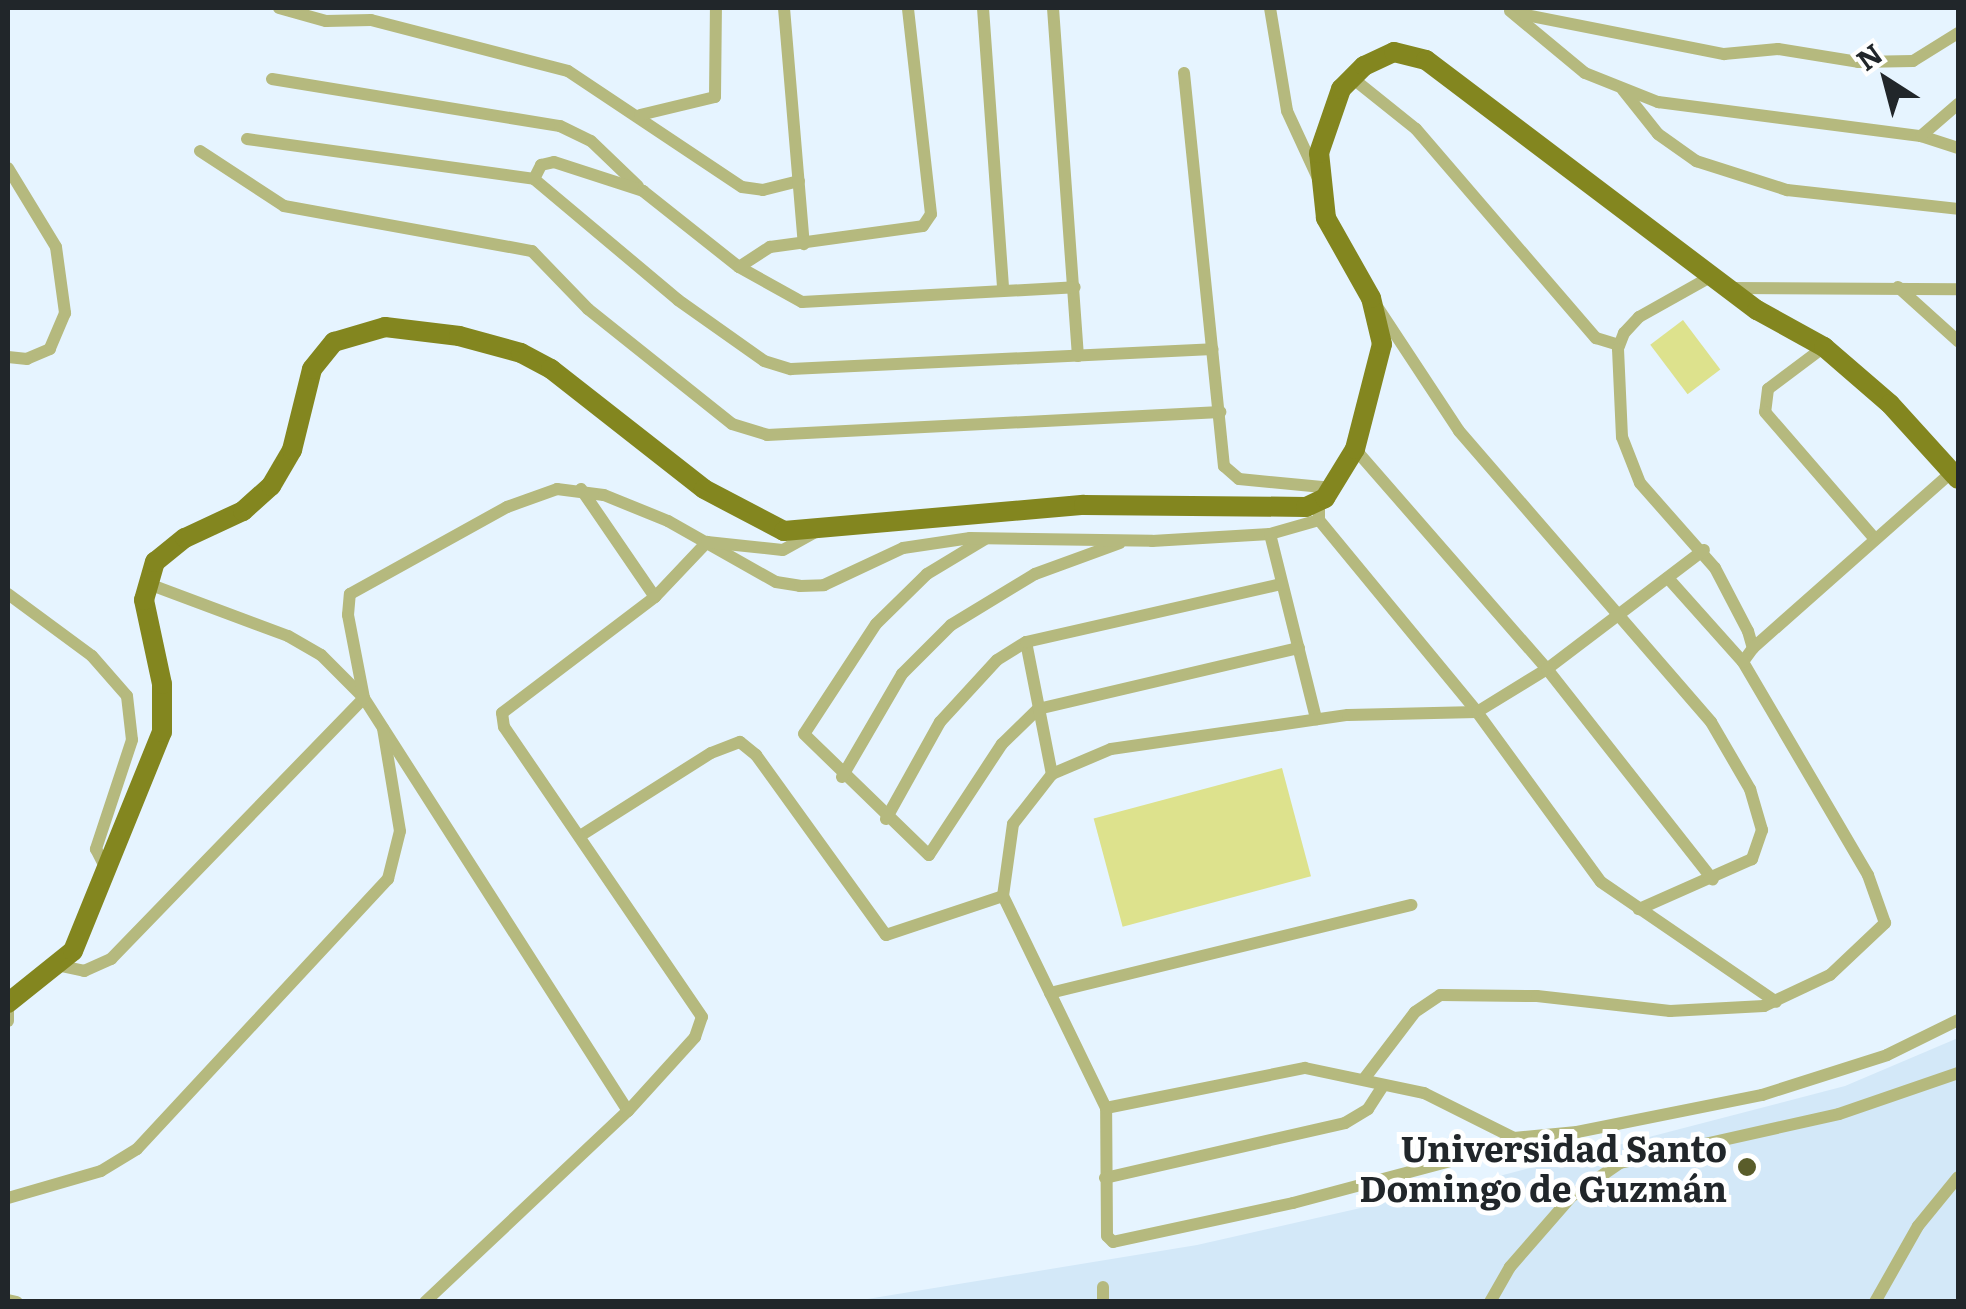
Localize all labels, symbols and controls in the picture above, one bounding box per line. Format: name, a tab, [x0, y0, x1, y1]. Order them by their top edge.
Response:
north arrow	[1836, 30, 1936, 130]
text: N	[1847, 32, 1890, 80]
place label: Universidad Santo Domingo de Guzmán	[1359, 1126, 1727, 1208]
marker: Universidad Santo Domingo de Guzmán	[1736, 1156, 1758, 1178]

